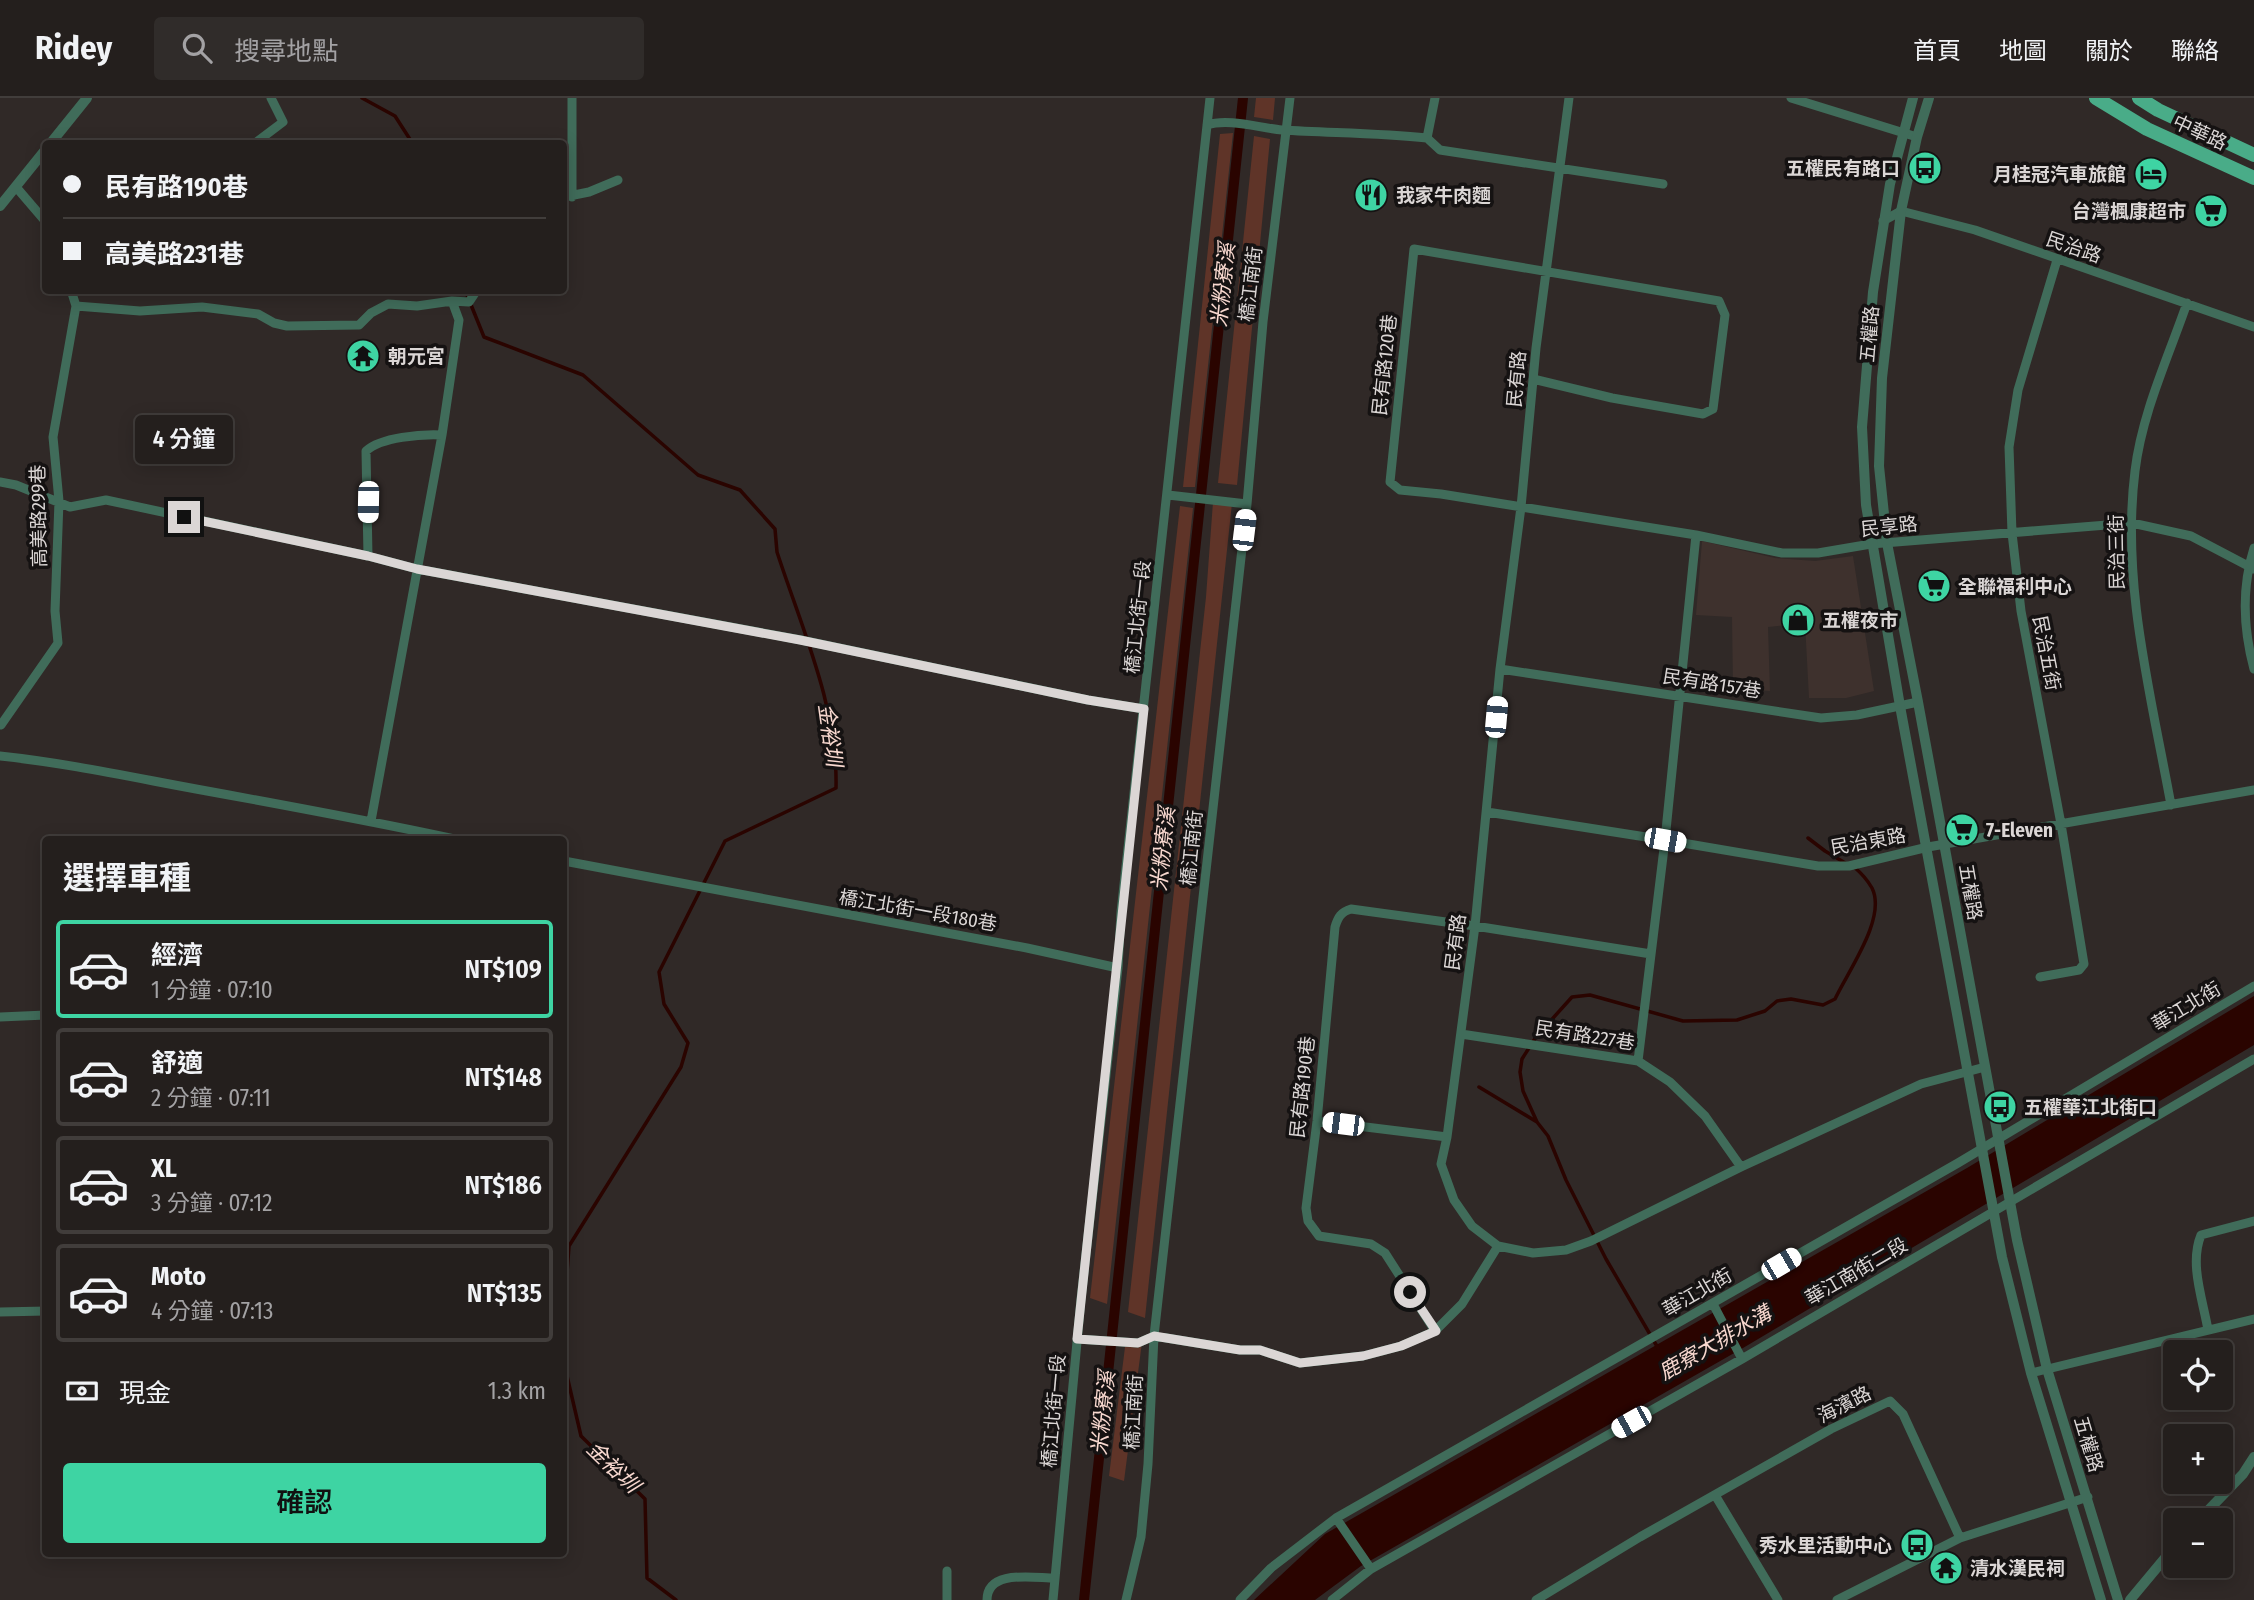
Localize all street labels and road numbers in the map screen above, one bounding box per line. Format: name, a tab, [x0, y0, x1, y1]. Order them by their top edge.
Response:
street label: 中華路	[2169, 110, 2230, 155]
street label: 民治路	[2043, 227, 2105, 268]
street label: 橋江南街	[1234, 245, 1267, 323]
street label: 五權路	[1856, 305, 1883, 363]
street label: 民有路120巷	[1368, 313, 1401, 417]
street label: 民有路	[1503, 350, 1530, 408]
street label: 高美路299巷	[26, 464, 51, 568]
street label: 民享路	[1859, 512, 1919, 541]
street label: 民治三街	[2104, 514, 2129, 590]
street label: 橋江北街一段	[1120, 559, 1155, 675]
street label: 民治五街	[2028, 614, 2065, 693]
street label: 民有路157巷	[1661, 664, 1763, 703]
street label: 橋江南街	[1176, 809, 1207, 887]
street label: 民治東路	[1829, 824, 1908, 859]
street label: 五權路	[1954, 862, 1987, 922]
street label: 橋江北街一段180巷	[837, 885, 999, 936]
street label: 民有路	[1441, 912, 1470, 972]
street label: 華江北街	[2148, 977, 2225, 1036]
street label: 民有路227巷	[1534, 1016, 1636, 1055]
street label: 民有路190巷	[1286, 1035, 1319, 1139]
street label: 華江南街二段	[1801, 1233, 1911, 1310]
street label: 華江北街	[1659, 1263, 1736, 1321]
street label: 橋江北街一段	[1037, 1353, 1070, 1469]
street label: 橋江南街	[1120, 1373, 1147, 1451]
street label: 海濱路	[1814, 1381, 1875, 1428]
street label: 五權路	[2069, 1414, 2108, 1475]

